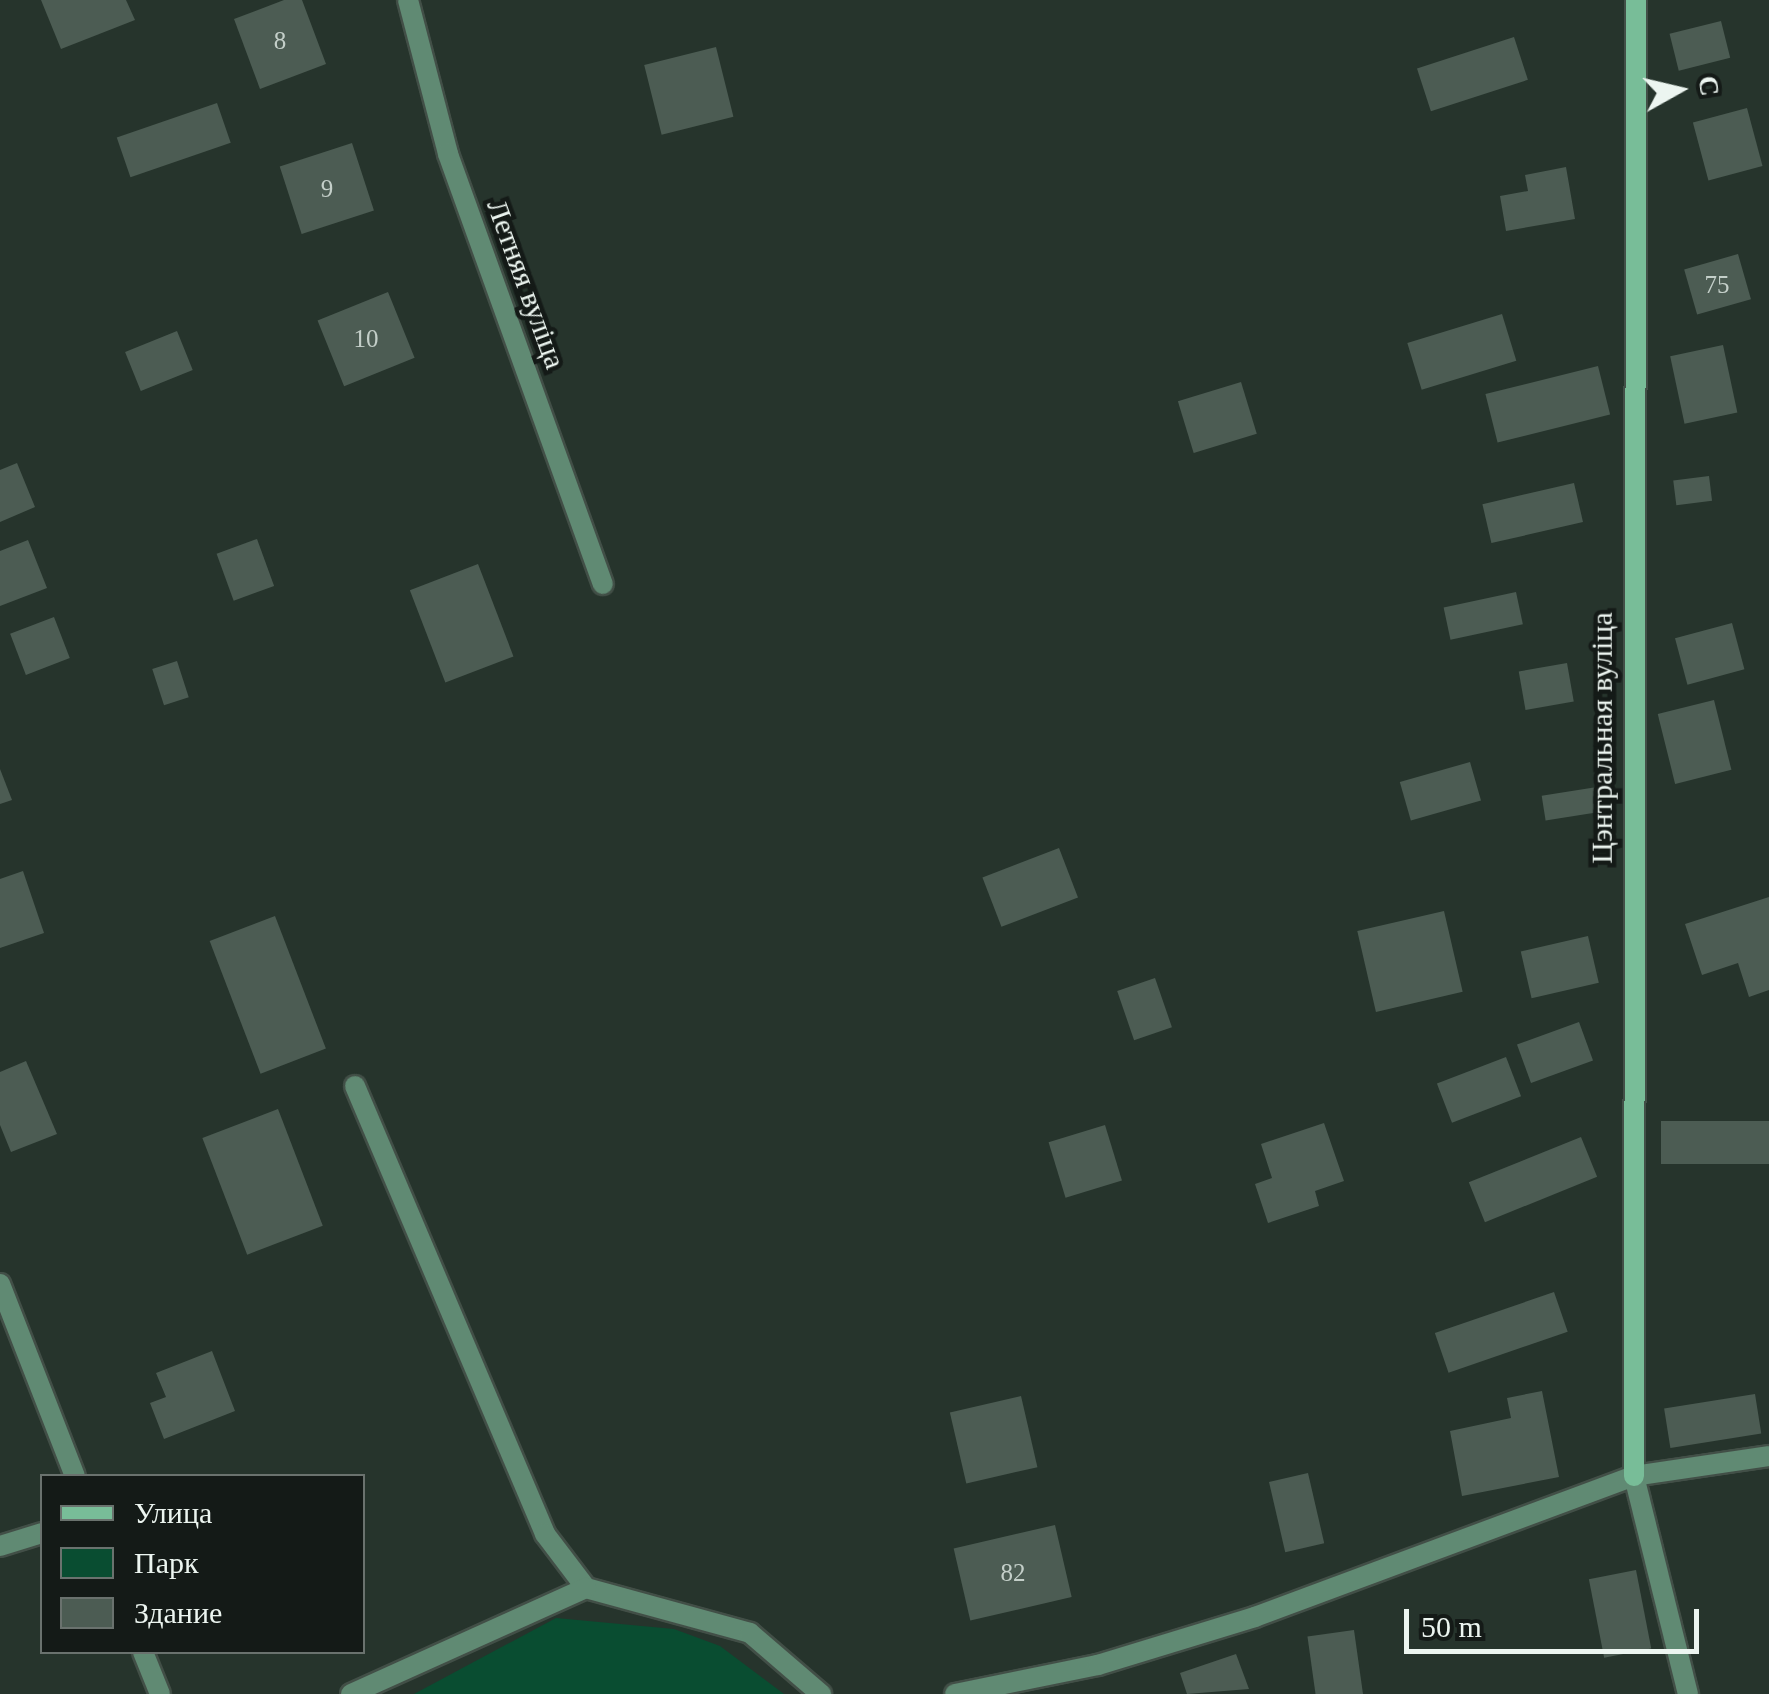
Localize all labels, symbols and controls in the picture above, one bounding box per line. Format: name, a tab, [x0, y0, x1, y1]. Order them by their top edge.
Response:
house number: 8	[274, 26, 286, 56]
north arrow	[1629, 40, 1729, 140]
text: С	[1692, 74, 1726, 98]
house number: 9	[321, 174, 333, 204]
street label: Летняя вуліца	[479, 195, 573, 373]
house number: 75	[1704, 270, 1730, 300]
house number: 10	[354, 324, 378, 354]
street label: Цэнтральная вуліца	[1584, 612, 1620, 864]
legend	[40, 1474, 365, 1654]
text: Улица	[134, 1496, 212, 1529]
text: Парк	[134, 1546, 199, 1579]
house number: 82	[1000, 1558, 1026, 1588]
scale bar	[1409, 1589, 1704, 1651]
text: Здание	[134, 1596, 222, 1629]
text: 50 m	[1421, 1610, 1482, 1643]

